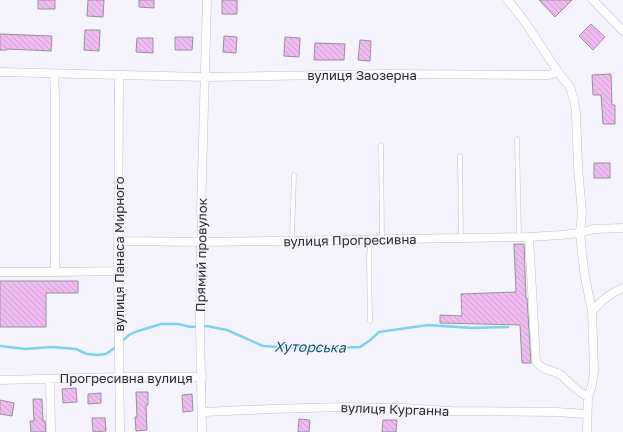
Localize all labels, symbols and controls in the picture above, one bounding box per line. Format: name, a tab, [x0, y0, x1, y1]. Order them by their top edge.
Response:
street label: вулиця Заозерна	[307, 67, 417, 83]
street label: вулиця Панаса Мирного	[111, 176, 127, 332]
street label: Прямий провулок	[192, 197, 210, 312]
street label: вулиця Прогресивна	[283, 231, 417, 249]
water label: Хуторська	[274, 337, 347, 356]
street label: Прогресивна вулиця	[59, 370, 193, 386]
street label: вулиця Курганна	[340, 399, 450, 419]

